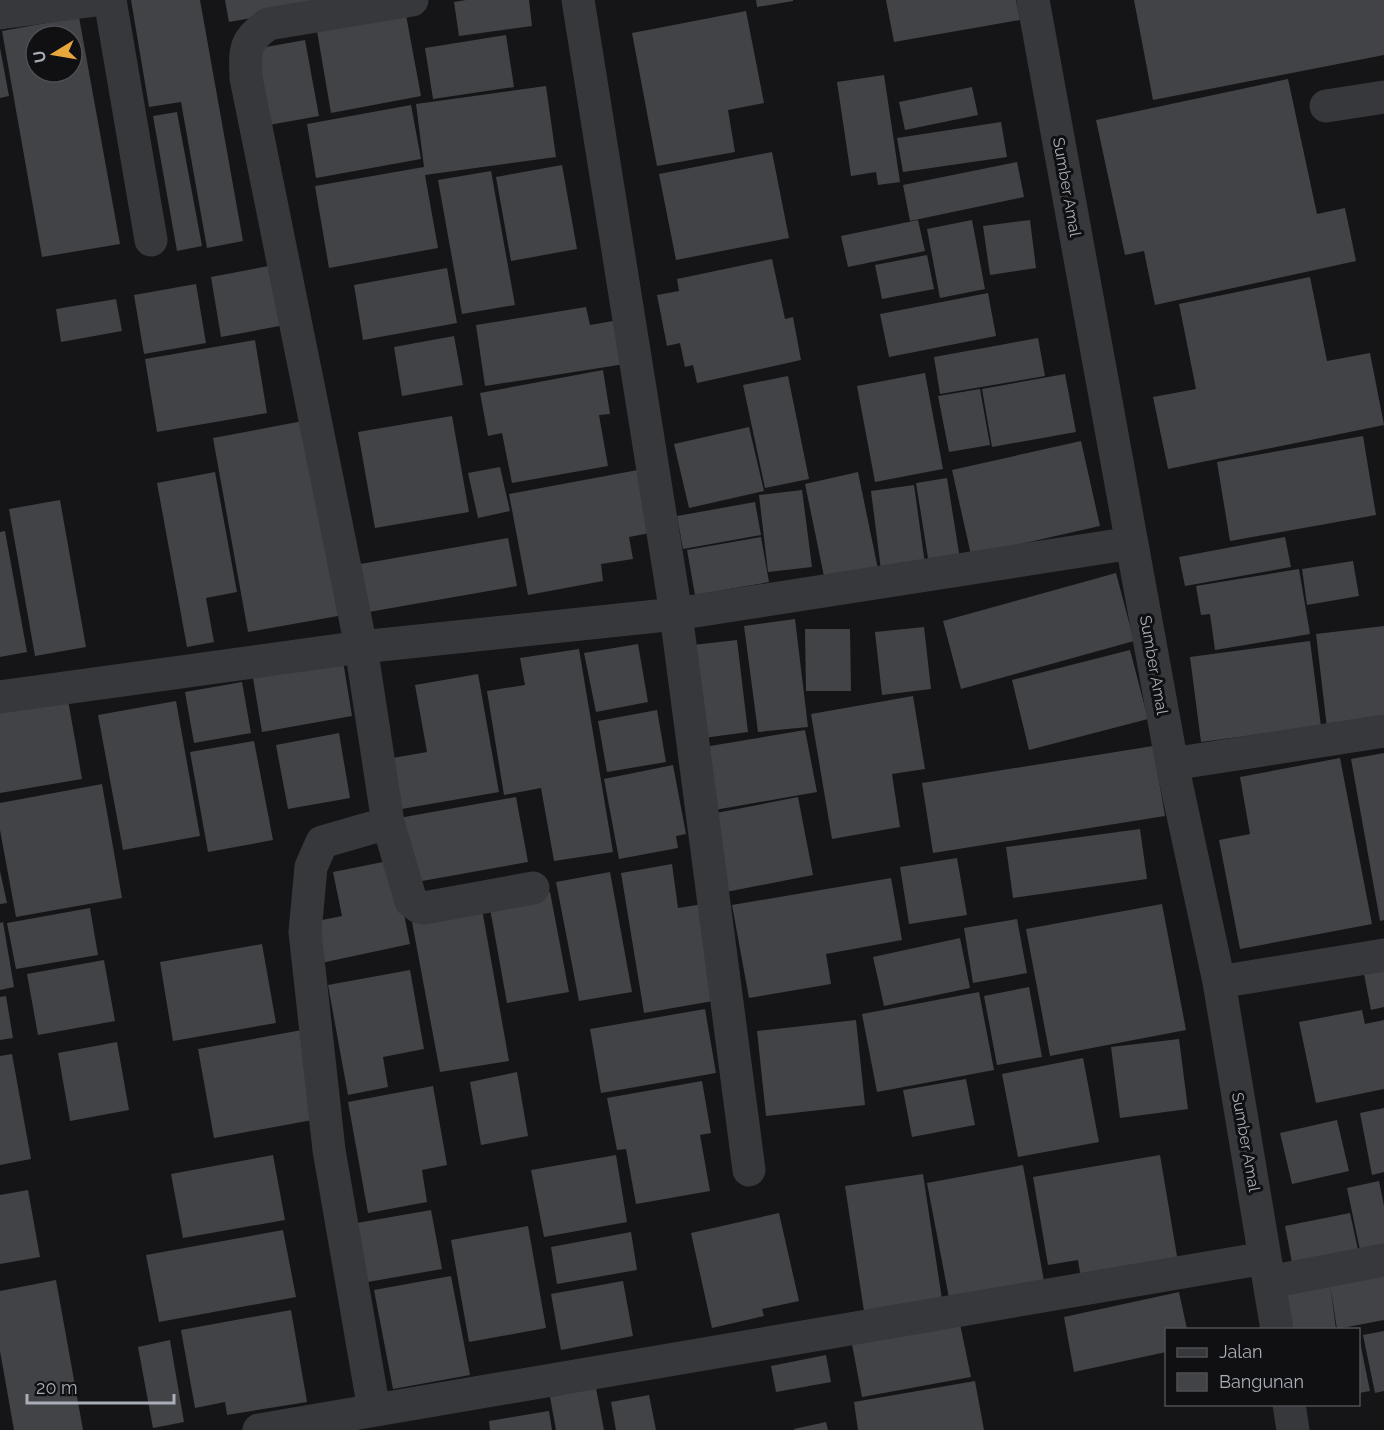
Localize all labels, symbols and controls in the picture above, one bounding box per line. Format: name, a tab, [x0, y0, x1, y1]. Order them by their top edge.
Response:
north arrow	[24, 24, 84, 84]
text: U	[29, 49, 50, 64]
street label: Sumber Amal	[1049, 136, 1085, 239]
street label: Sumber Amal	[1136, 614, 1172, 717]
street label: Sumber Amal	[1228, 1091, 1264, 1194]
legend	[1165, 1328, 1360, 1406]
text: Jalan	[1219, 1341, 1263, 1362]
scale bar	[27, 1367, 174, 1405]
text: Bangunan	[1219, 1371, 1304, 1392]
text: 20 m	[36, 1377, 78, 1398]

